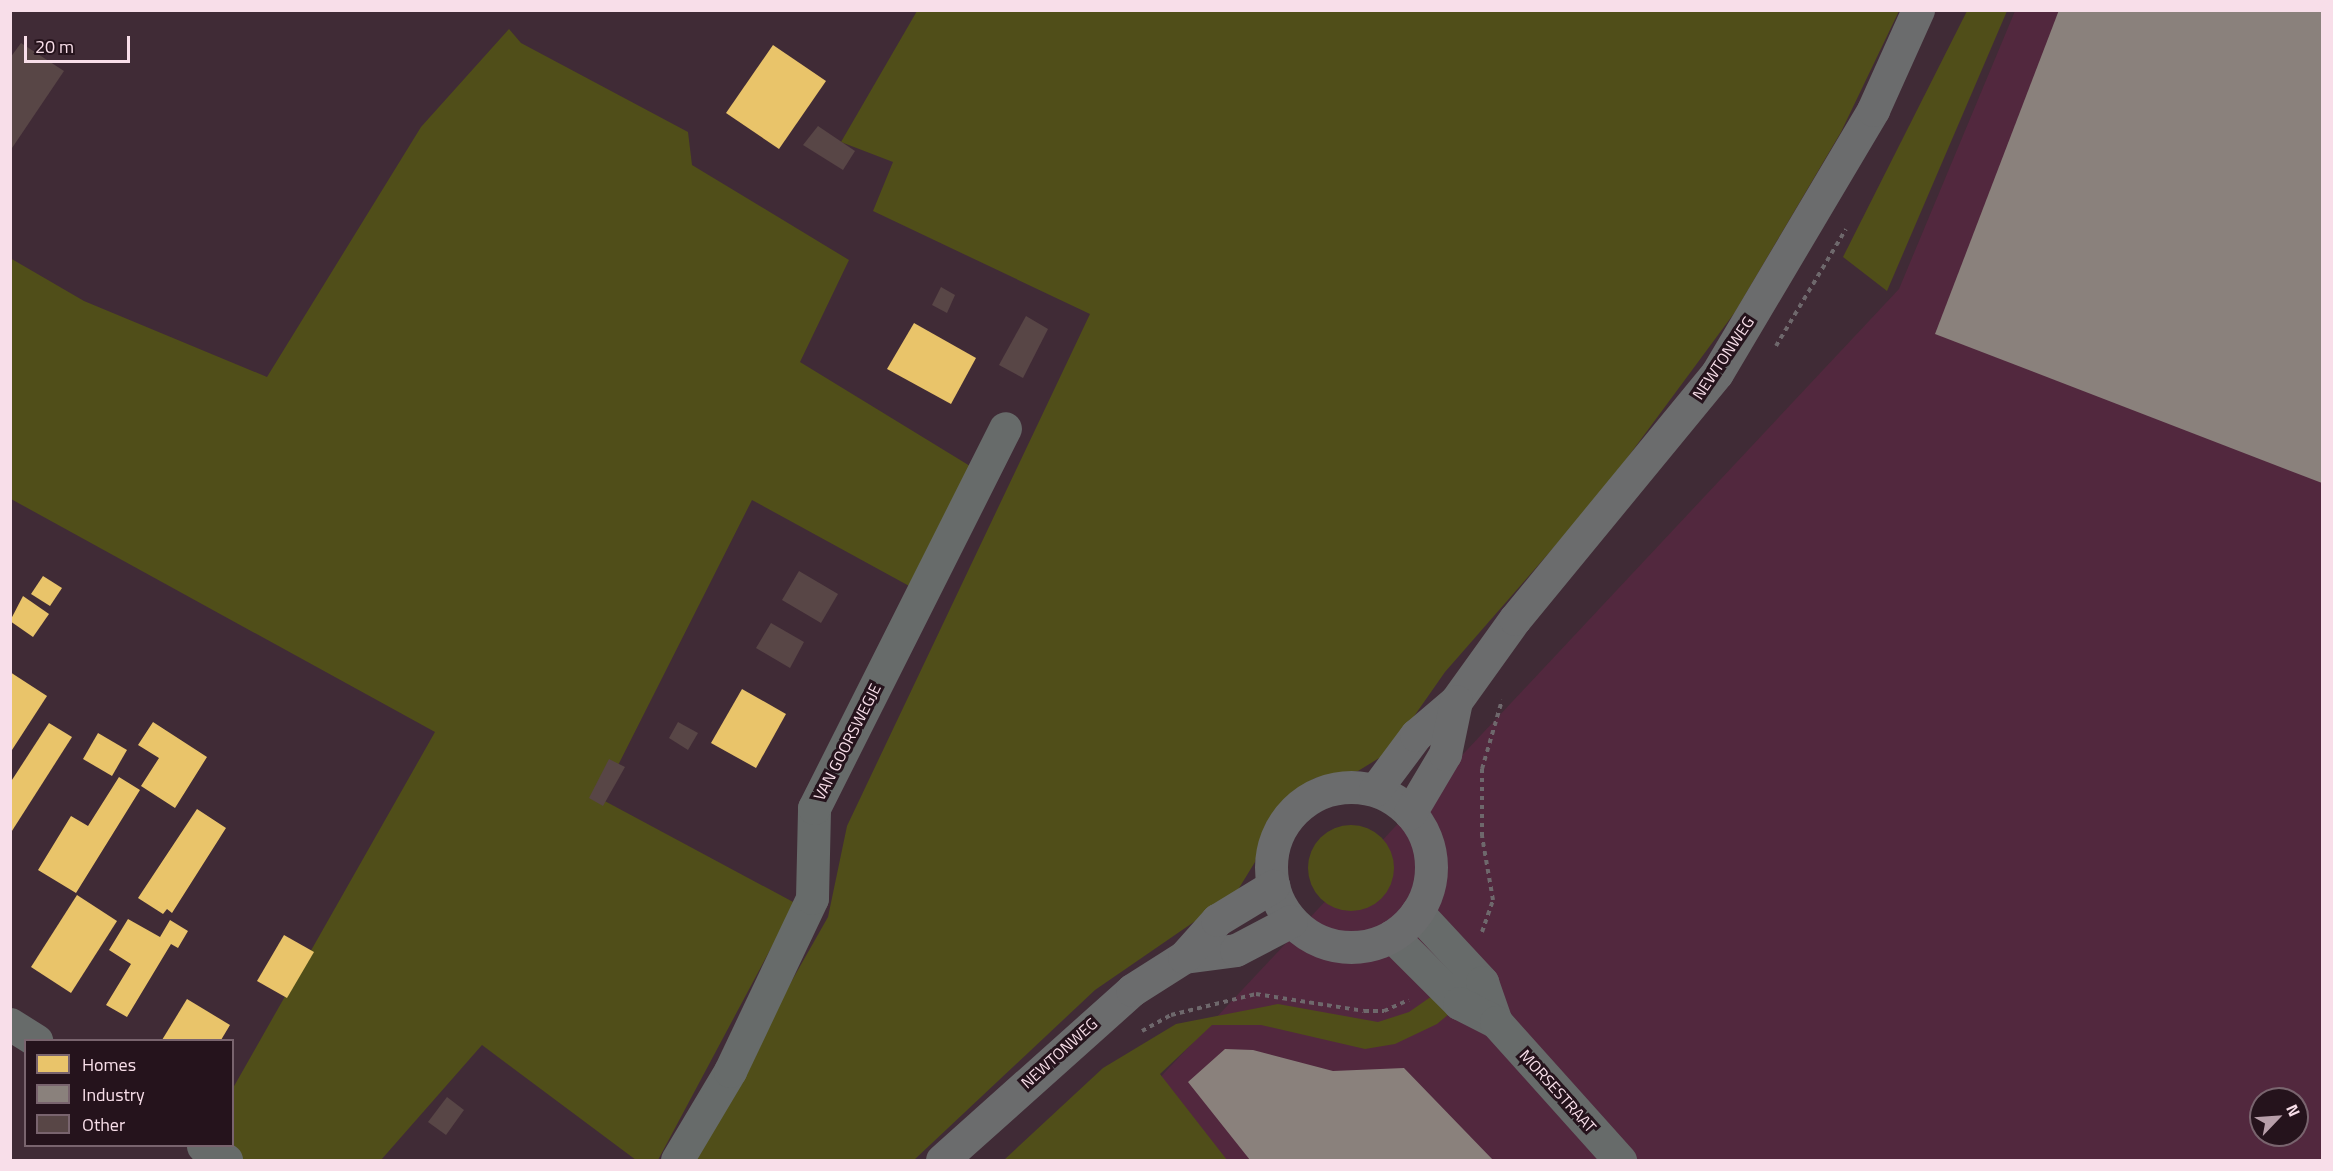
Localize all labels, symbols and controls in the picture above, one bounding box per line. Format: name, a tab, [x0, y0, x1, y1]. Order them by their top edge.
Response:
scale bar	[27, 24, 134, 62]
text: 20 m	[35, 33, 74, 60]
street label: NEWTONWEG	[1688, 313, 1758, 403]
street label: VAN GOORSWEGJE	[809, 680, 885, 804]
street label: NEWTONWEG	[1017, 1014, 1101, 1092]
legend	[24, 1039, 234, 1147]
street label: MORSESTRAAT	[1516, 1046, 1600, 1136]
text: Homes	[82, 1051, 136, 1078]
text: Industry	[82, 1081, 145, 1108]
north arrow	[2249, 1087, 2309, 1147]
text: N	[2280, 1100, 2307, 1120]
text: Other	[82, 1111, 125, 1138]

